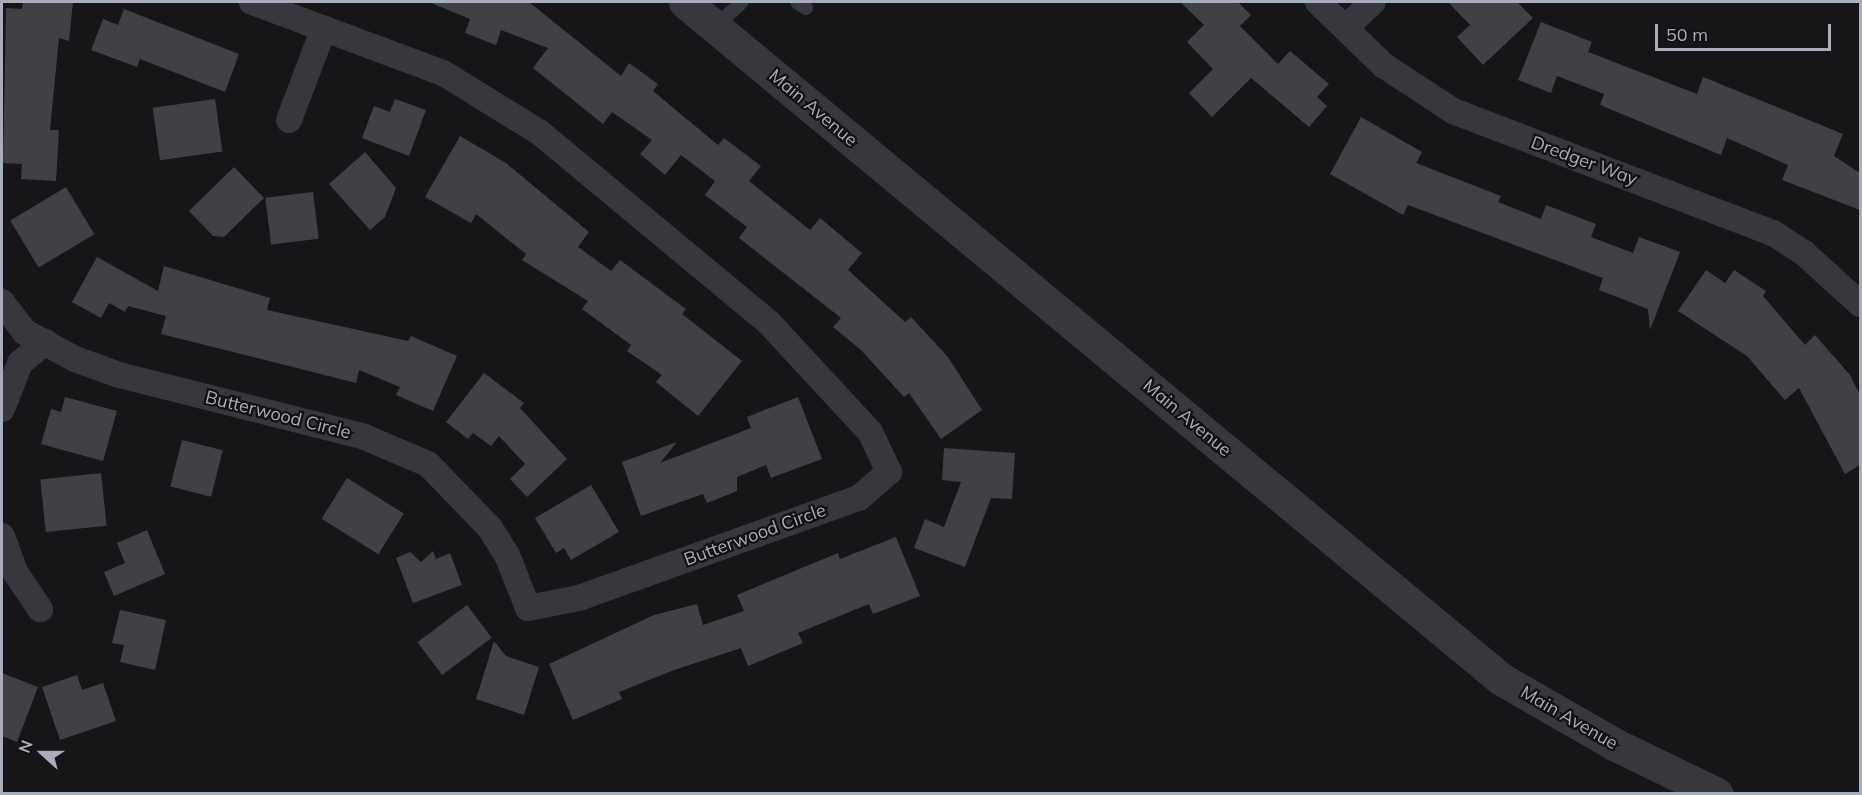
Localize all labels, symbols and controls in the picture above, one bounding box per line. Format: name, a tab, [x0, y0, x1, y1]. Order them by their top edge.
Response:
scale bar	[1658, 12, 1834, 50]
text: 50 m	[1666, 23, 1708, 46]
street label: Main Avenue	[765, 65, 861, 151]
street label: Dredger Way	[1528, 132, 1640, 190]
street label: Main Avenue	[1139, 375, 1235, 461]
street label: Butterwood Circle	[203, 386, 353, 444]
street label: Butterwood Circle	[681, 499, 829, 571]
street label: Main Avenue	[1517, 682, 1621, 754]
north arrow	[12, 723, 72, 783]
text: N	[14, 737, 37, 756]

